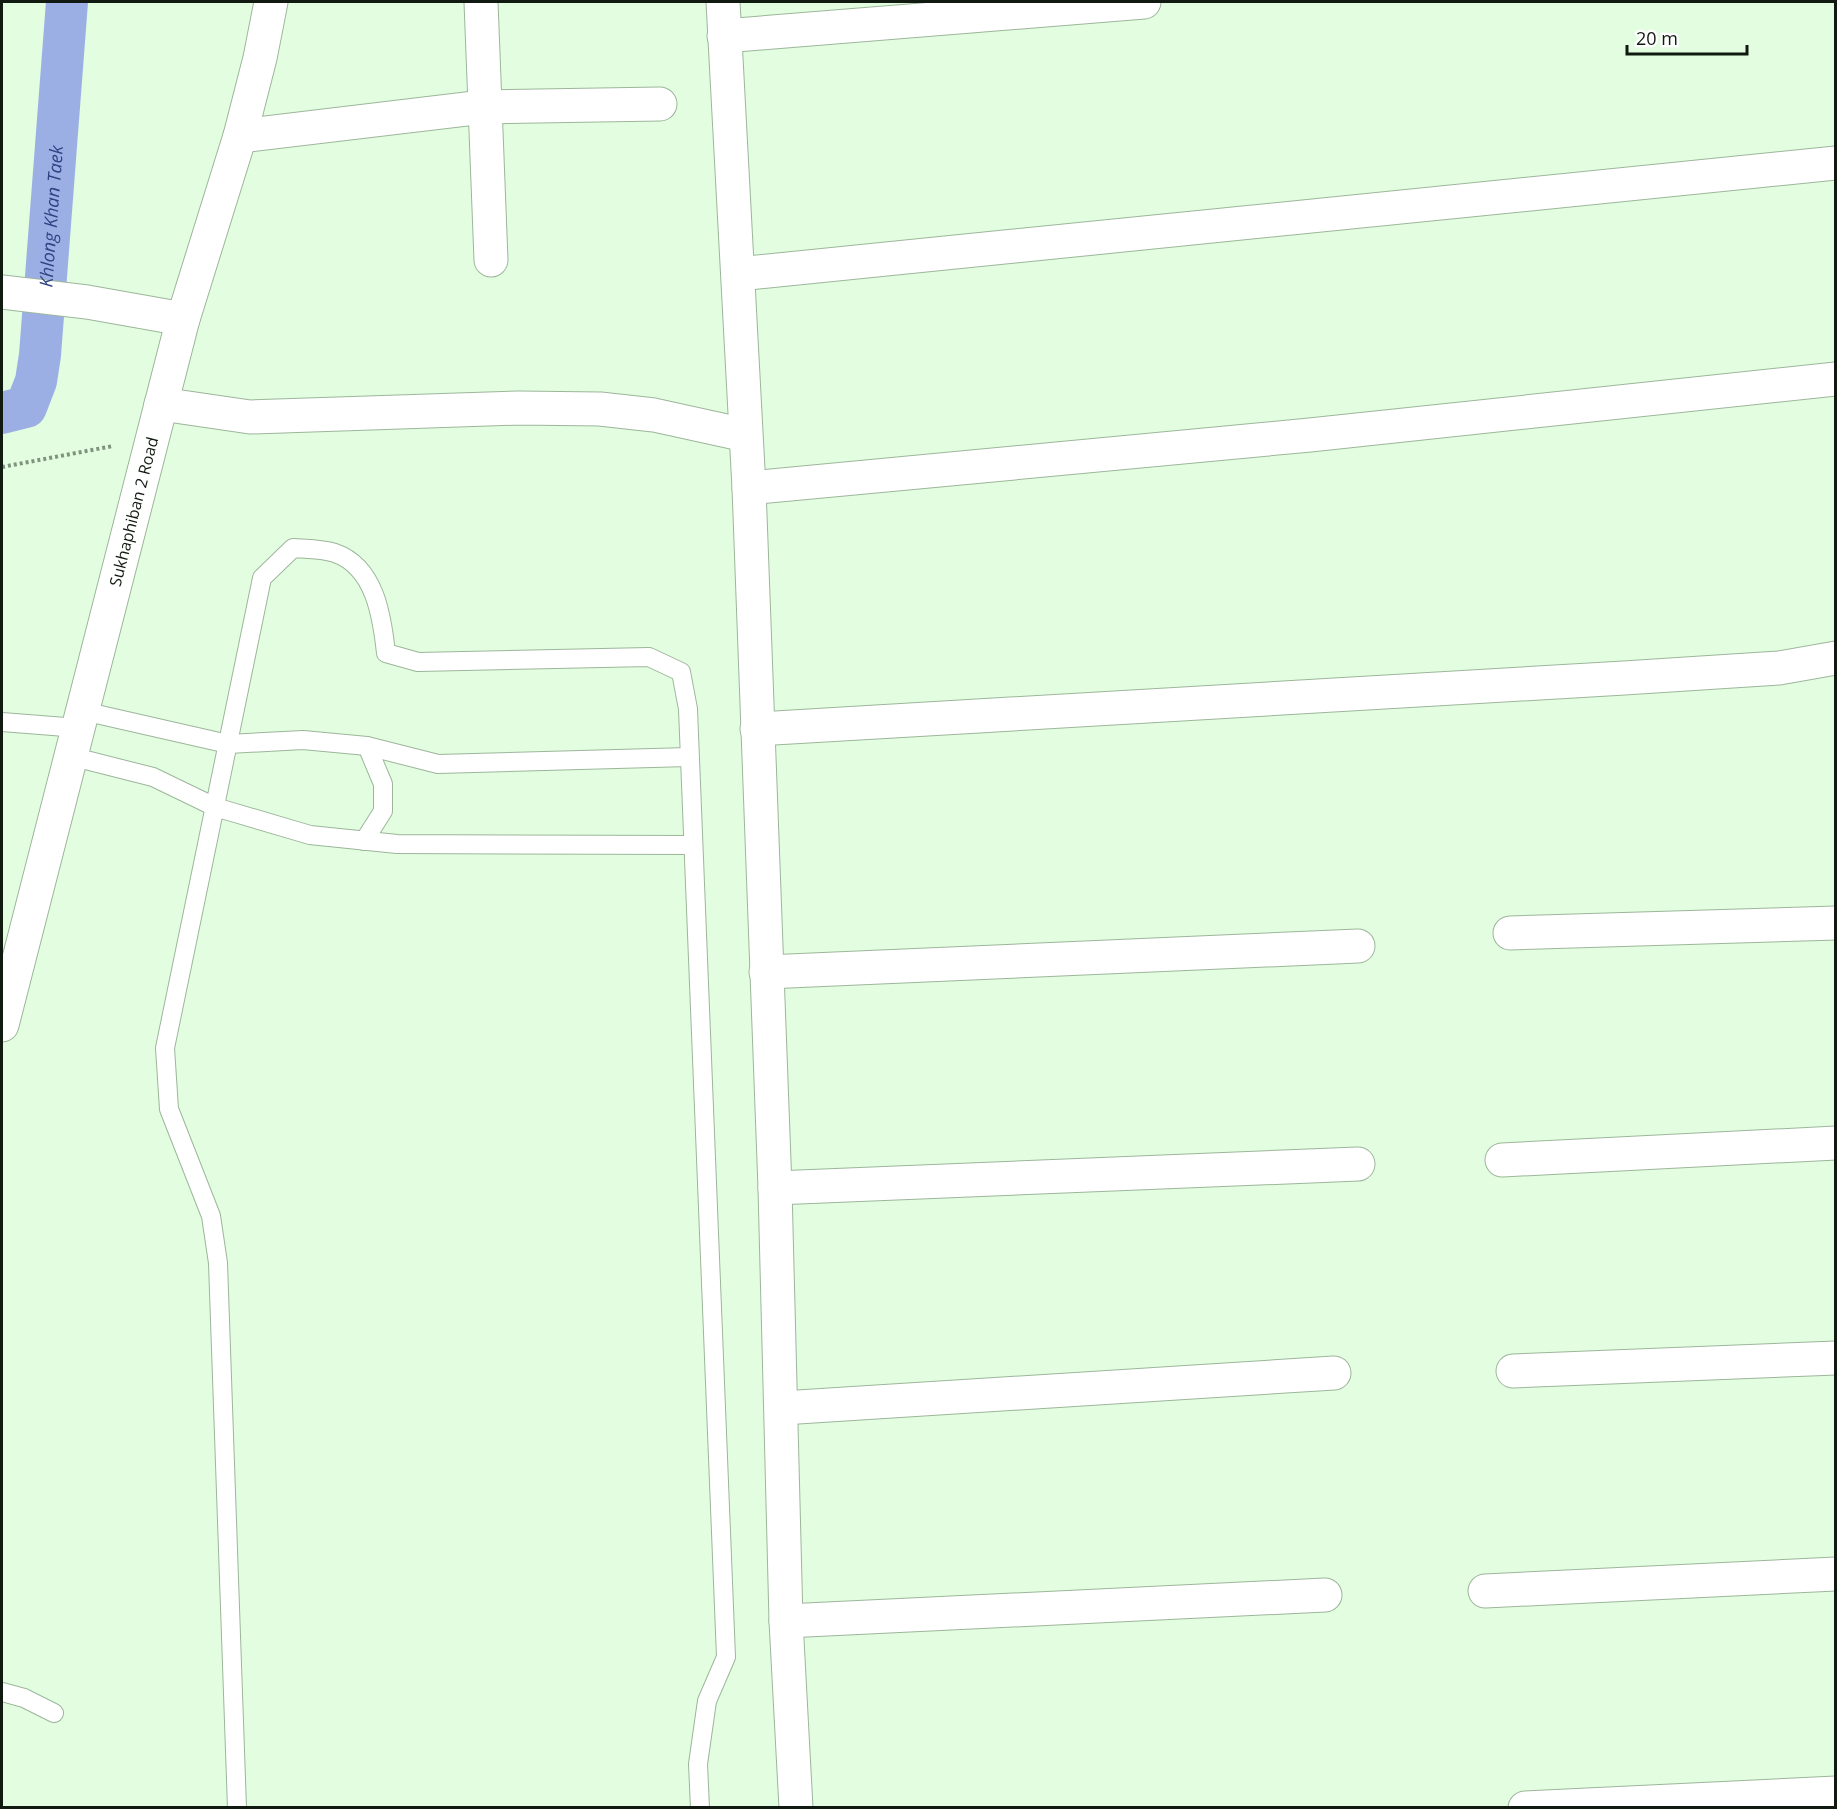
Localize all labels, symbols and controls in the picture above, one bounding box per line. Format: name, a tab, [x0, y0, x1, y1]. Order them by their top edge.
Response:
scale bar	[1627, 18, 1747, 56]
text: 20 m	[1636, 26, 1678, 50]
water label: Khlong Khan Taek	[33, 143, 68, 288]
street label: Sukhaphiban 2 Road	[104, 435, 163, 589]

